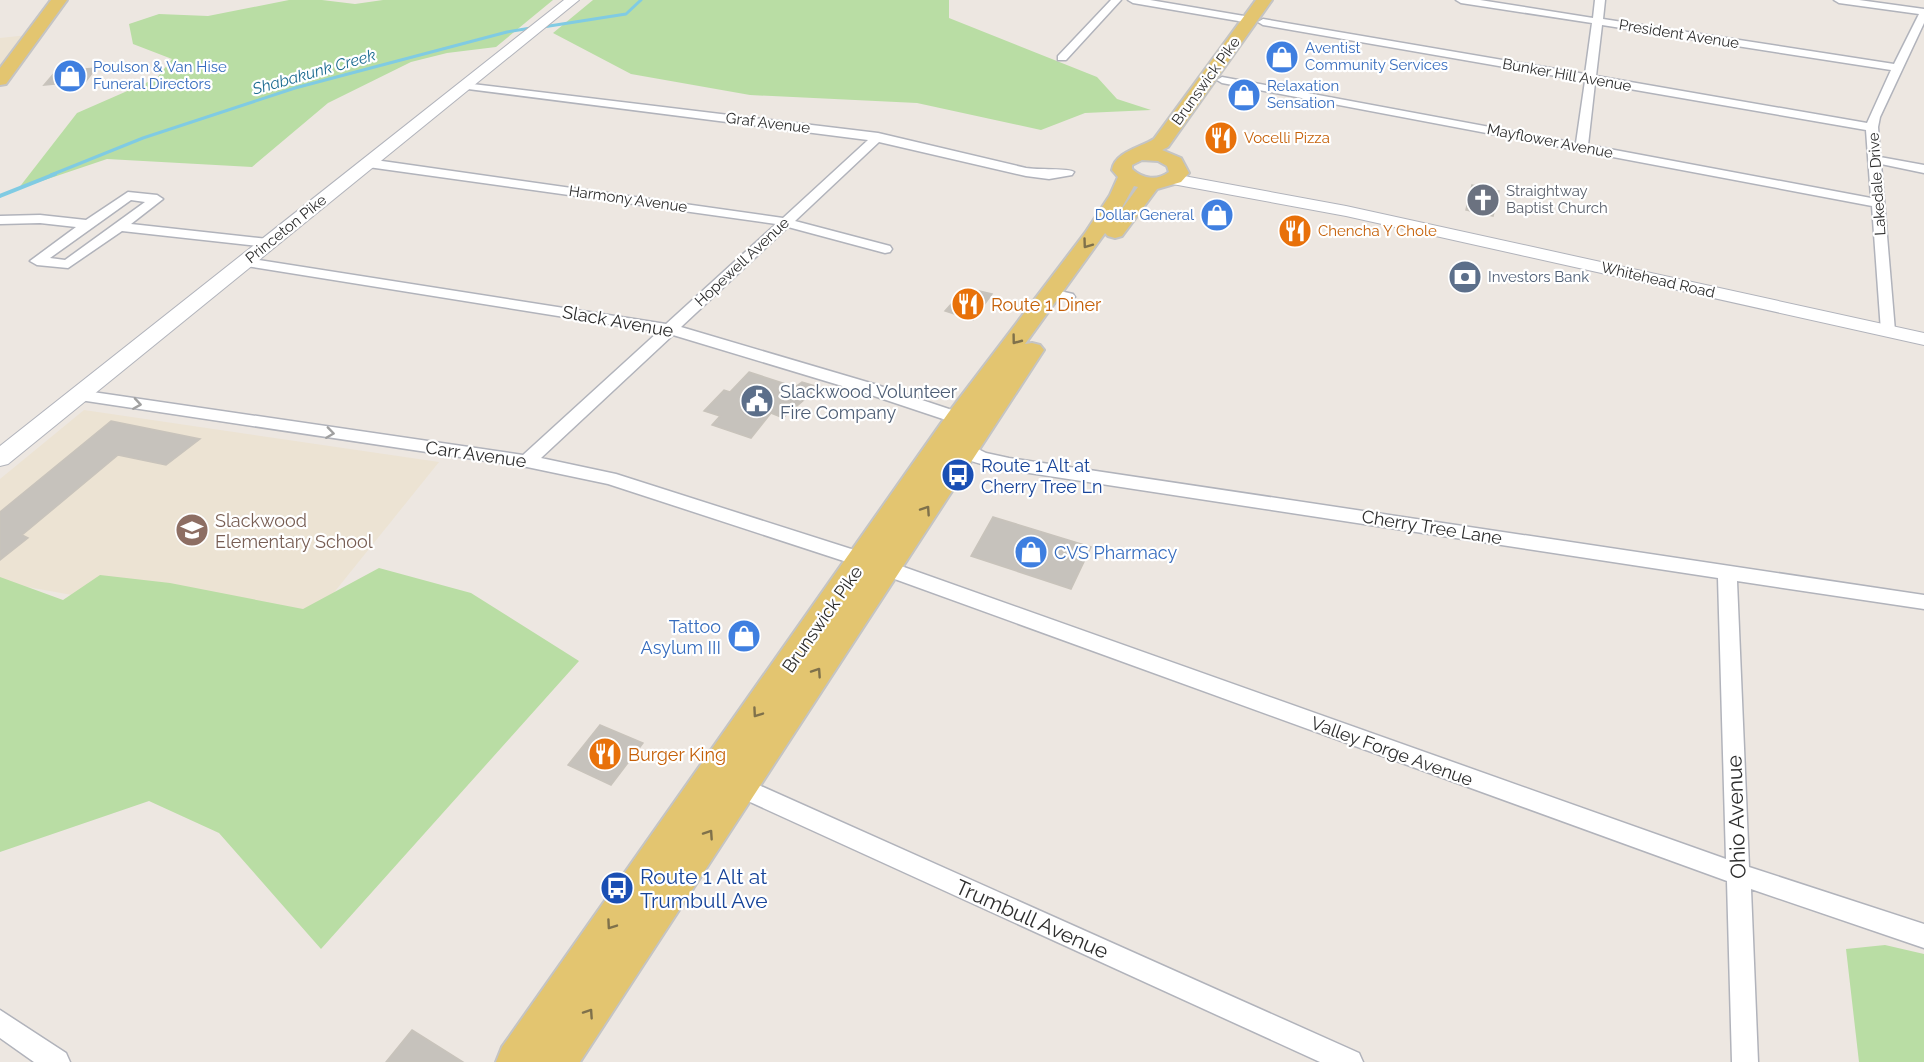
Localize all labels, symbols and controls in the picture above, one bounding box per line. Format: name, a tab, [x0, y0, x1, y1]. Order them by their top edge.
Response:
street label: President Avenue	[1618, 16, 1741, 52]
street label: Brunswick Pike	[1168, 33, 1244, 129]
shop icon: Aventist Community Services	[1264, 39, 1300, 75]
place label: Aventist Community Services	[1305, 39, 1448, 74]
water label: Shabakunk Creek	[249, 45, 378, 99]
street label: Bunker Hill Avenue	[1501, 55, 1633, 95]
shop icon: Poulson & Van Hise Funeral Directors	[52, 58, 88, 94]
place label: Poulson & Van Hise Funeral Directors	[93, 58, 227, 93]
shop icon: Relaxation Sensation	[1226, 77, 1262, 113]
place label: Relaxation Sensation	[1267, 77, 1339, 112]
street label: Graf Avenue	[725, 109, 811, 137]
restaurant icon: Vocelli Pizza	[1203, 120, 1239, 156]
street label: Mayflower Avenue	[1485, 120, 1615, 162]
place label: Vocelli Pizza	[1244, 129, 1330, 147]
street label: Lakedale Drive	[1864, 132, 1890, 236]
street label: Harmony Avenue	[568, 182, 689, 216]
church icon: Straightway Baptist Church	[1465, 182, 1501, 218]
place label: Straightway Baptist Church	[1506, 182, 1608, 217]
street label: Princeton Pike	[242, 191, 330, 267]
shop icon: Dollar General	[1199, 197, 1235, 233]
place label: Dollar General	[1095, 206, 1195, 224]
restaurant icon: Chencha Y Chole	[1277, 213, 1313, 249]
street label: Hopewell Avenue	[691, 214, 793, 310]
place label: Chencha Y Chole	[1318, 222, 1437, 240]
one-way arrow	[1083, 238, 1094, 249]
street label: Whitehead Road	[1599, 258, 1717, 302]
bank icon: Investors Bank	[1447, 259, 1483, 295]
place label: Investors Bank	[1488, 268, 1589, 286]
restaurant icon: Route 1 Diner	[950, 286, 986, 322]
place label: Route 1 Diner	[991, 294, 1102, 315]
street label: Slack Avenue	[561, 301, 676, 341]
one-way arrow	[1012, 333, 1023, 344]
place label: Slackwood Volunteer Fire Company	[780, 381, 958, 423]
public building icon: Slackwood Volunteer Fire Company	[739, 383, 775, 419]
one-way arrow	[132, 397, 142, 410]
one-way arrow	[325, 426, 334, 438]
street label: Carr Avenue	[424, 437, 528, 472]
place label: Route 1 Alt at Cherry Tree Ln	[981, 455, 1102, 497]
bus stop icon: Route 1 Alt at Cherry Tree Ln	[940, 457, 976, 493]
one-way arrow	[919, 505, 930, 516]
street label: Cherry Tree Lane	[1360, 506, 1504, 549]
place label: Slackwood Elementary School	[215, 510, 373, 552]
school or university icon: Slackwood Elementary School	[174, 512, 210, 548]
shop icon: CVS Pharmacy	[1013, 534, 1049, 570]
place label: CVS Pharmacy	[1054, 542, 1177, 563]
street label: Brunswick Pike	[777, 561, 867, 676]
place label: Tattoo Asylum III	[641, 616, 721, 658]
shop icon: Tattoo Asylum III	[726, 618, 762, 654]
one-way arrow	[810, 668, 821, 679]
one-way arrow	[753, 706, 764, 717]
street label: Valley Forge Avenue	[1308, 712, 1476, 790]
restaurant icon: Burger King	[587, 736, 623, 772]
place label: Burger King	[628, 744, 726, 765]
street label: Ohio Avenue	[1721, 755, 1751, 879]
one-way arrow	[702, 830, 713, 841]
place label: Route 1 Alt at Trumbull Ave	[640, 864, 768, 913]
bus stop icon: Route 1 Alt at Trumbull Ave	[599, 870, 635, 906]
street label: Trumbull Avenue	[952, 874, 1112, 964]
one-way arrow	[607, 919, 618, 930]
one-way arrow	[581, 1009, 592, 1020]

